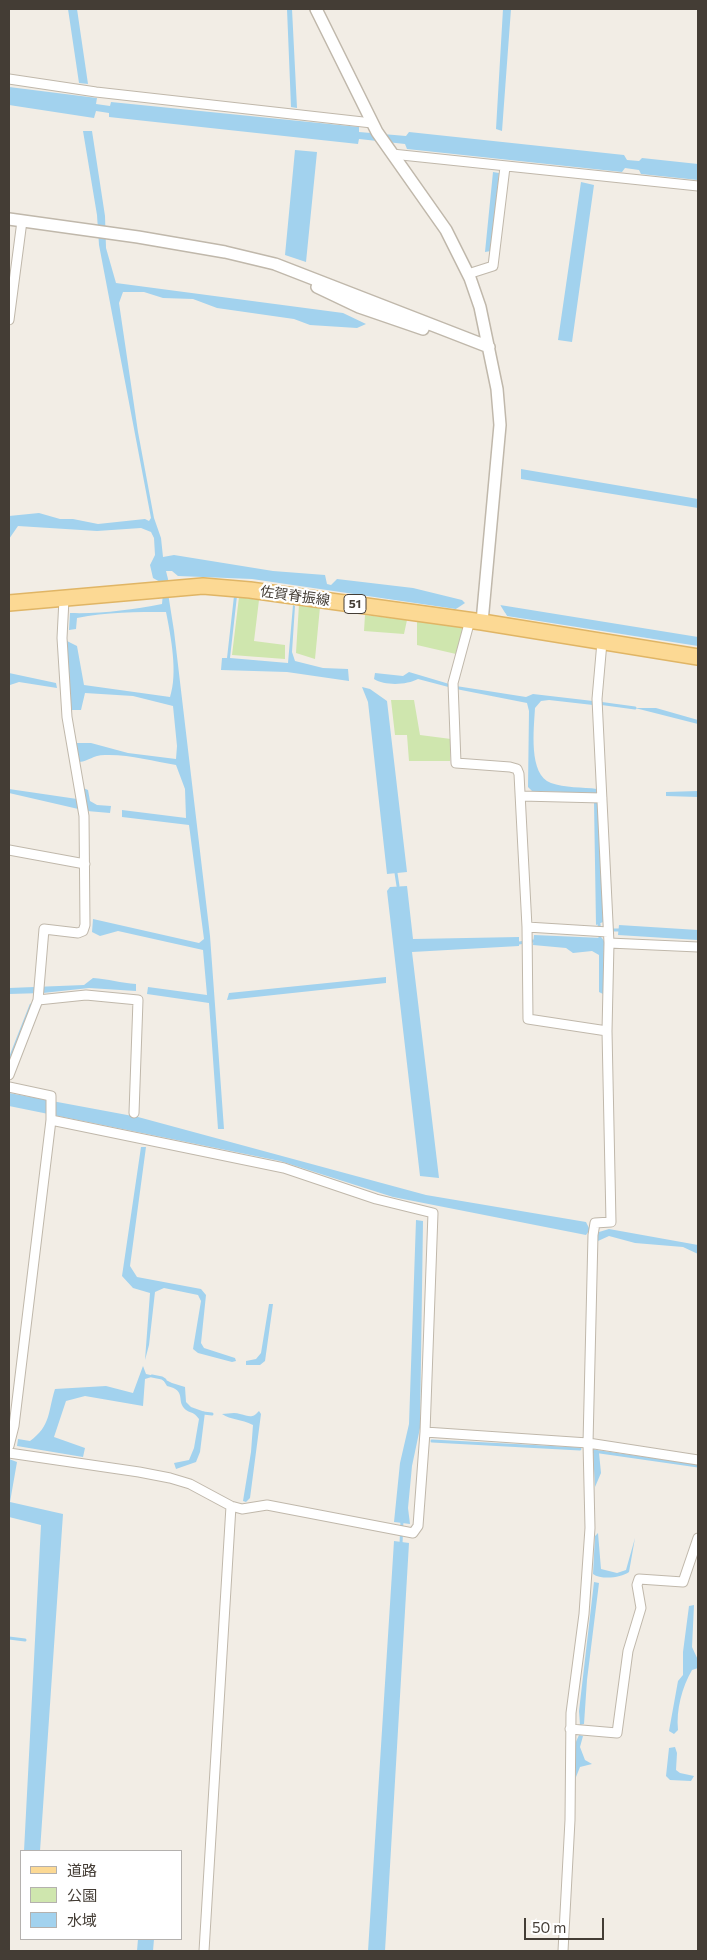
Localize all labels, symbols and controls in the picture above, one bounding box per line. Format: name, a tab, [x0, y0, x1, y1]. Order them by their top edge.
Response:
street label: 佐賀脊振線	[259, 583, 331, 609]
road number: 51	[344, 594, 366, 614]
legend	[20, 1850, 182, 1940]
text: 道路	[67, 1861, 97, 1879]
text: 公園	[67, 1886, 97, 1904]
scale bar	[527, 1908, 607, 1940]
text: 水域	[67, 1911, 97, 1929]
text: 50 m	[532, 1918, 566, 1936]

